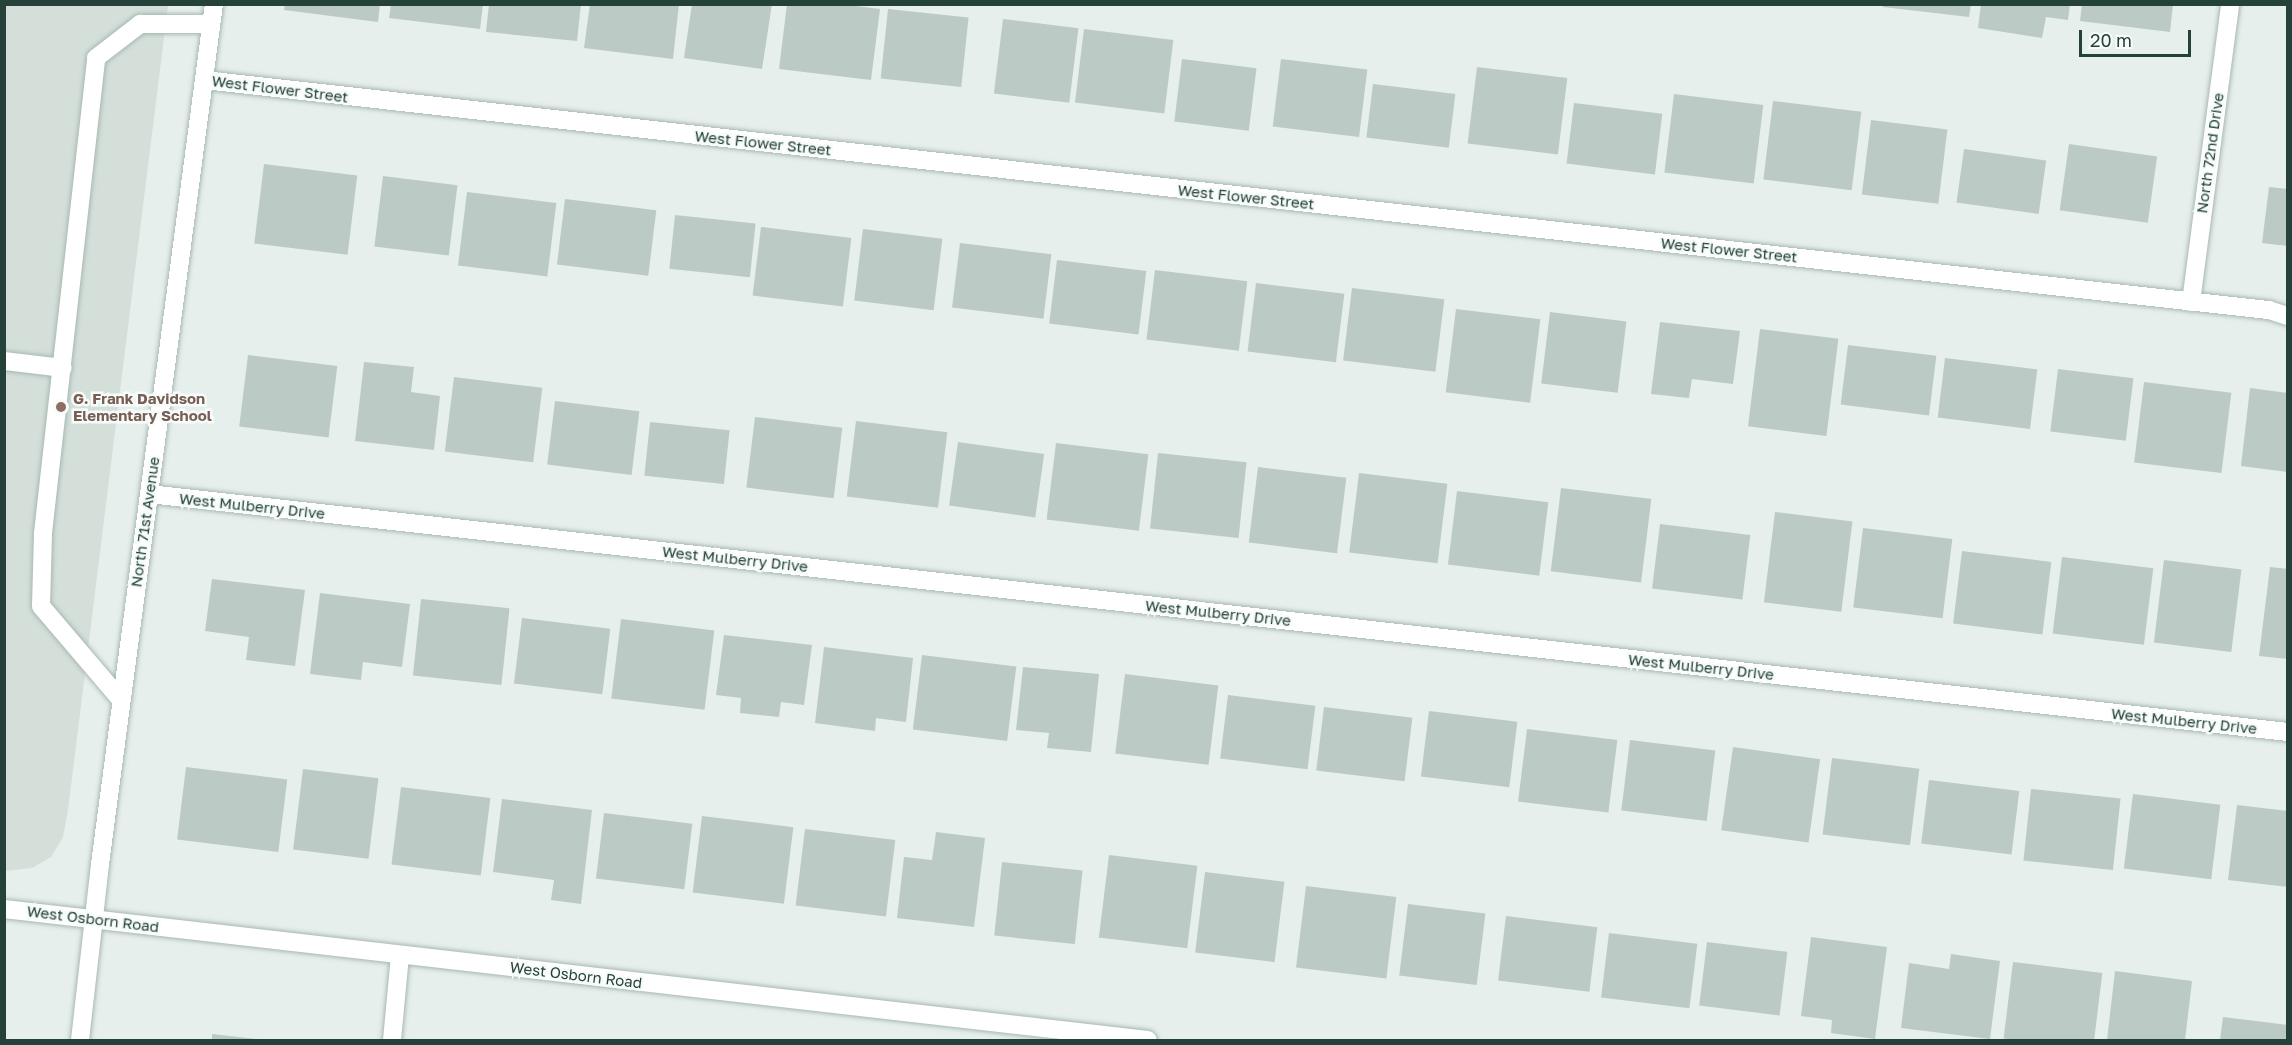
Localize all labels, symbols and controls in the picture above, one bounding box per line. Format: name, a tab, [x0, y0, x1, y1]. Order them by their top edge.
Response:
scale bar	[2082, 18, 2194, 56]
text: 20 m	[2090, 29, 2132, 51]
street label: West Flower Street	[211, 72, 349, 106]
street label: North 72nd Drive	[2193, 92, 2227, 214]
street label: West Flower Street	[694, 127, 832, 159]
street label: West Flower Street	[1177, 181, 1315, 213]
street label: West Flower Street	[1660, 234, 1798, 266]
place label: G. Frank Davidson Elementary School	[73, 389, 212, 424]
marker: G. Frank Davidson Elementary School	[54, 400, 68, 414]
street label: North 71st Avenue	[127, 456, 163, 588]
street label: West Mulberry Drive	[178, 489, 326, 523]
street label: West Mulberry Drive	[661, 542, 809, 576]
street label: West Mulberry Drive	[1144, 596, 1292, 630]
street label: West Mulberry Drive	[1627, 650, 1775, 684]
street label: West Mulberry Drive	[2110, 704, 2258, 738]
street label: West Osborn Road	[26, 902, 160, 936]
street label: West Osborn Road	[509, 958, 643, 992]

